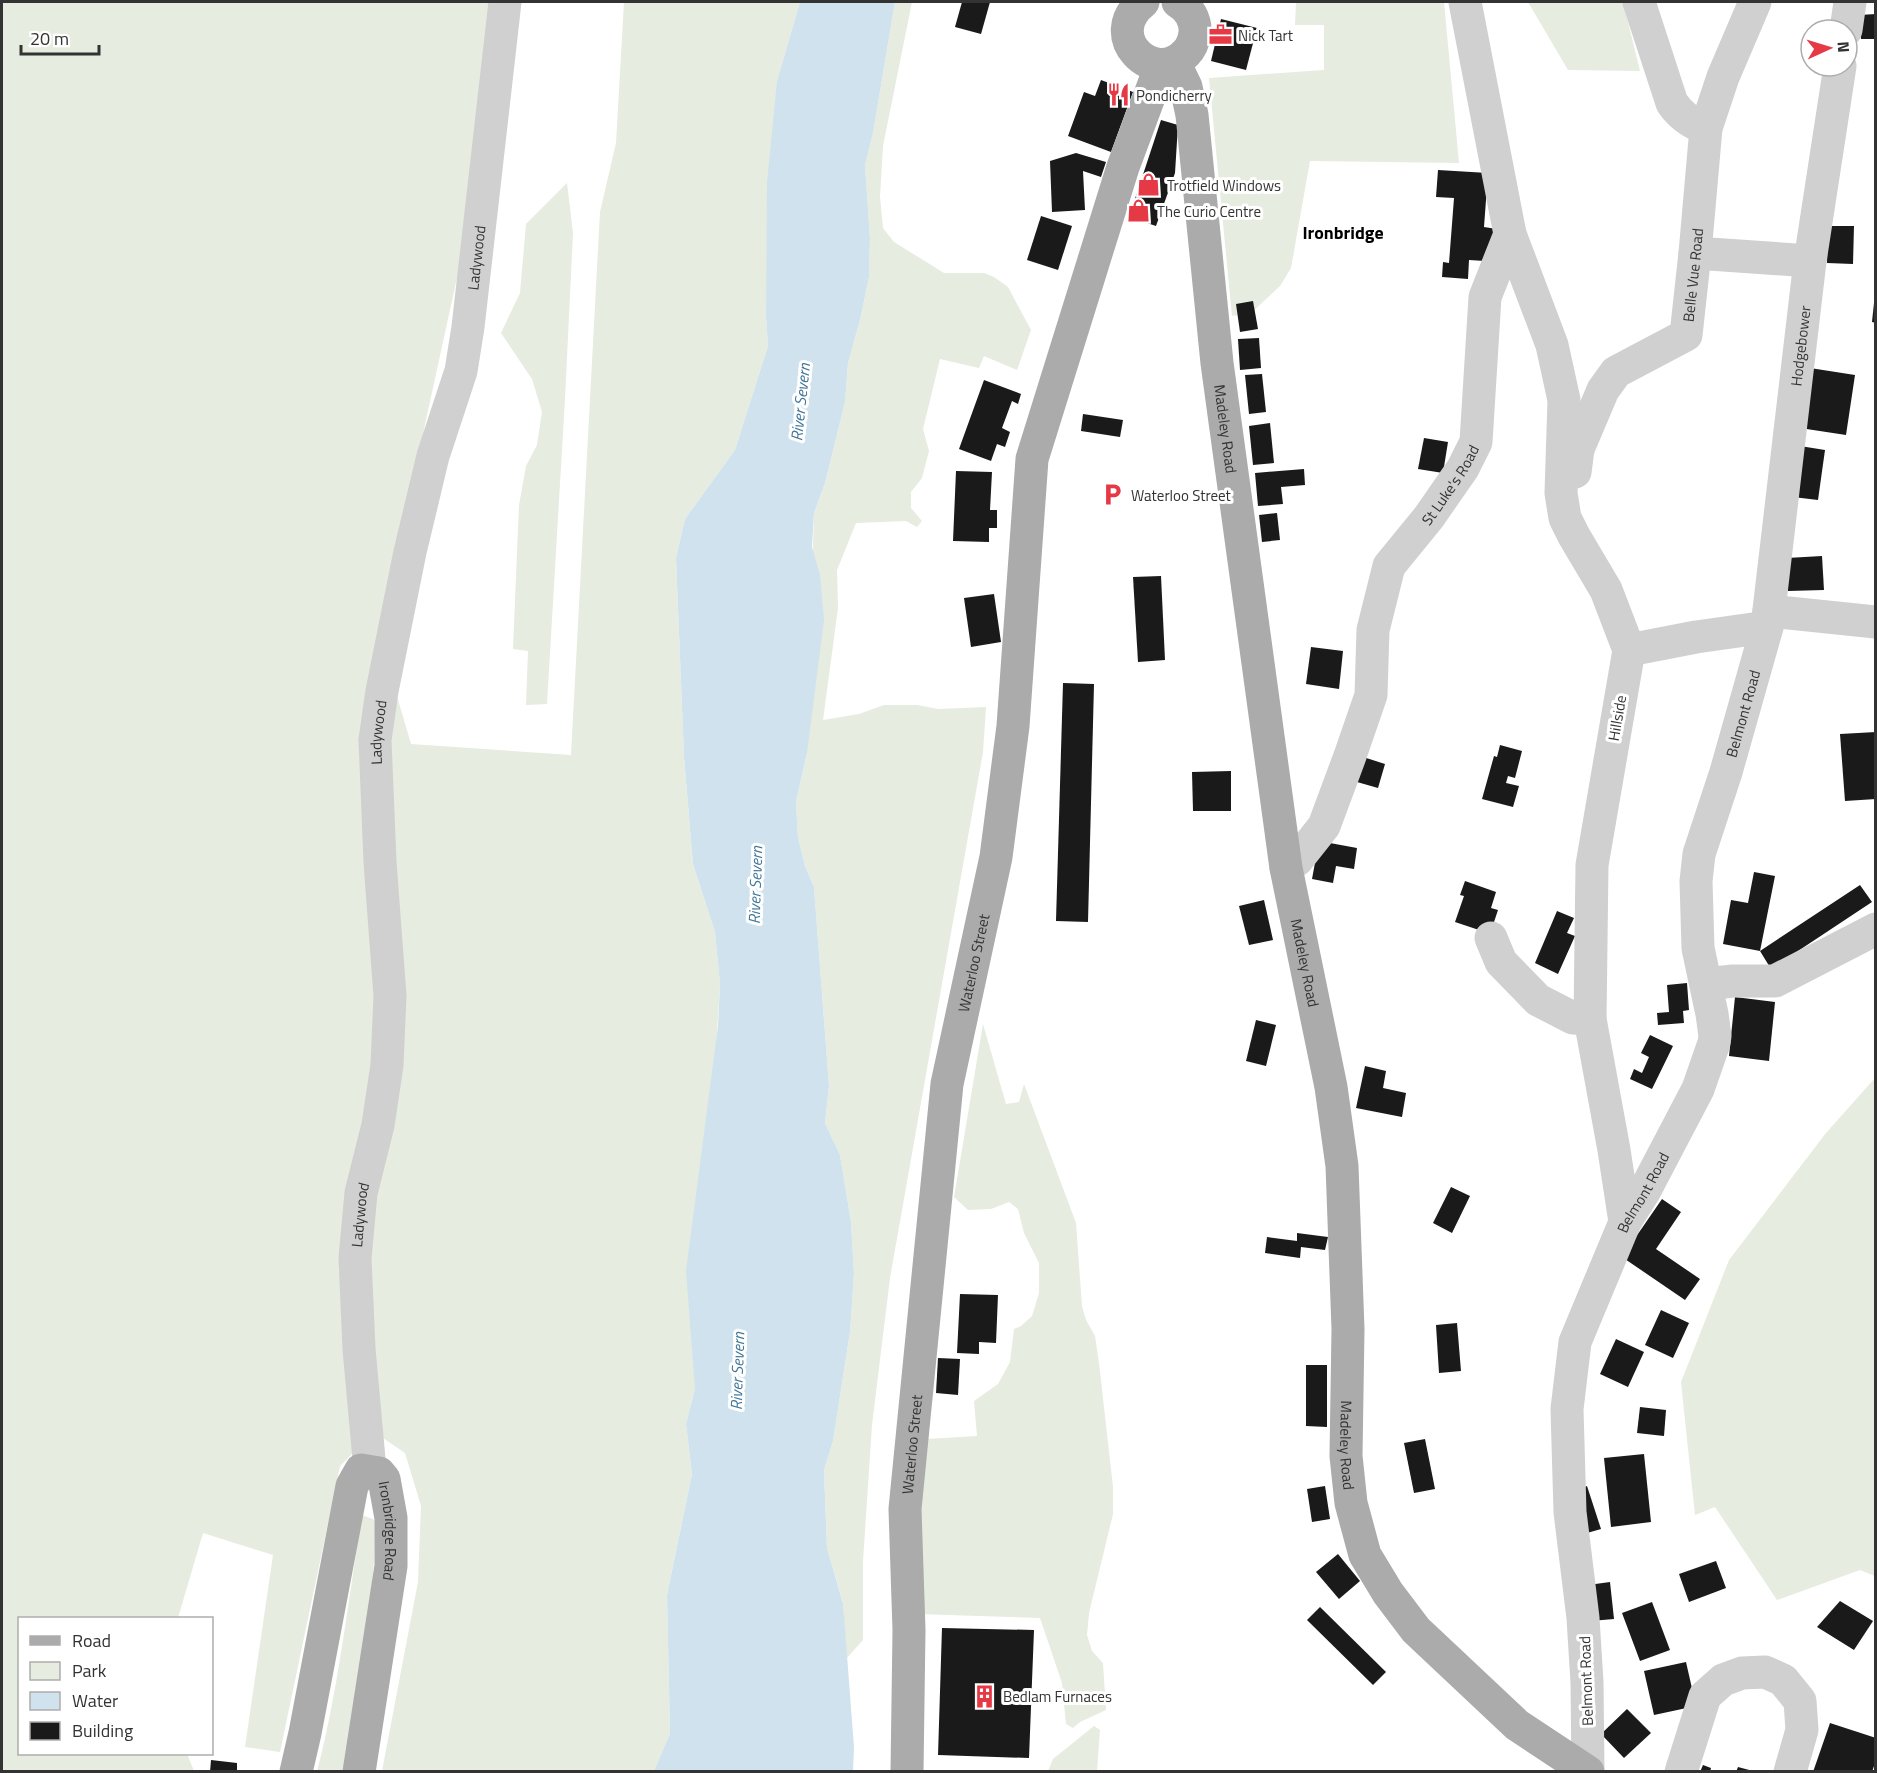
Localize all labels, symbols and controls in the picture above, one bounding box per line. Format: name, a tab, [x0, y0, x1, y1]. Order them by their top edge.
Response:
scale bar	[21, 18, 99, 56]
north arrow	[1799, 18, 1859, 78]
office icon: Nick Tart	[1207, 22, 1233, 48]
place label: Nick Tart	[1238, 24, 1294, 47]
text: 20 m	[30, 25, 69, 52]
text: N	[1832, 41, 1856, 53]
restaurant icon: Pondicherry	[1105, 82, 1131, 108]
place label: Pondicherry	[1136, 84, 1212, 107]
shop icon: Trotfield Windows	[1136, 172, 1162, 198]
place label: Trotfield Windows	[1167, 174, 1281, 197]
shop icon: The Curio Centre	[1126, 198, 1152, 224]
place label: The Curio Centre	[1157, 200, 1261, 223]
district label: Ironbridge	[1302, 219, 1384, 246]
street label: Ladywood	[461, 224, 491, 291]
street label: Belle Vue Road	[1676, 227, 1709, 323]
street label: Hodgebower	[1784, 304, 1816, 387]
water label: River Severn	[784, 361, 816, 442]
street label: Madeley Road	[1209, 383, 1243, 475]
street label: St Luke's Road	[1415, 441, 1484, 530]
parking icon: Waterloo Street	[1100, 482, 1126, 508]
place label: Waterloo Street	[1131, 484, 1232, 507]
street label: Belmont Road	[1719, 667, 1766, 760]
street label: Hillside	[1602, 693, 1632, 743]
street label: Ladywood	[363, 698, 392, 765]
water label: River Severn	[742, 845, 768, 924]
street label: Waterloo Street	[951, 911, 995, 1014]
street label: Madeley Road	[1285, 917, 1326, 1009]
street label: Belmont Road	[1610, 1148, 1675, 1236]
street label: Ladywood	[345, 1180, 375, 1248]
water label: River Severn	[724, 1331, 750, 1410]
street label: Waterloo Street	[895, 1393, 928, 1495]
street label: Madeley Road	[1334, 1400, 1361, 1491]
street label: Ironbridge Road	[373, 1479, 403, 1582]
legend	[18, 1617, 213, 1755]
text: Road	[72, 1627, 111, 1654]
street label: Belmont Road	[1573, 1636, 1599, 1726]
text: Park	[72, 1657, 107, 1684]
building icon: Bedlam Furnaces	[972, 1683, 998, 1709]
place label: Bedlam Furnaces	[1003, 1685, 1112, 1708]
text: Water	[72, 1687, 118, 1714]
text: Building	[72, 1717, 133, 1744]

